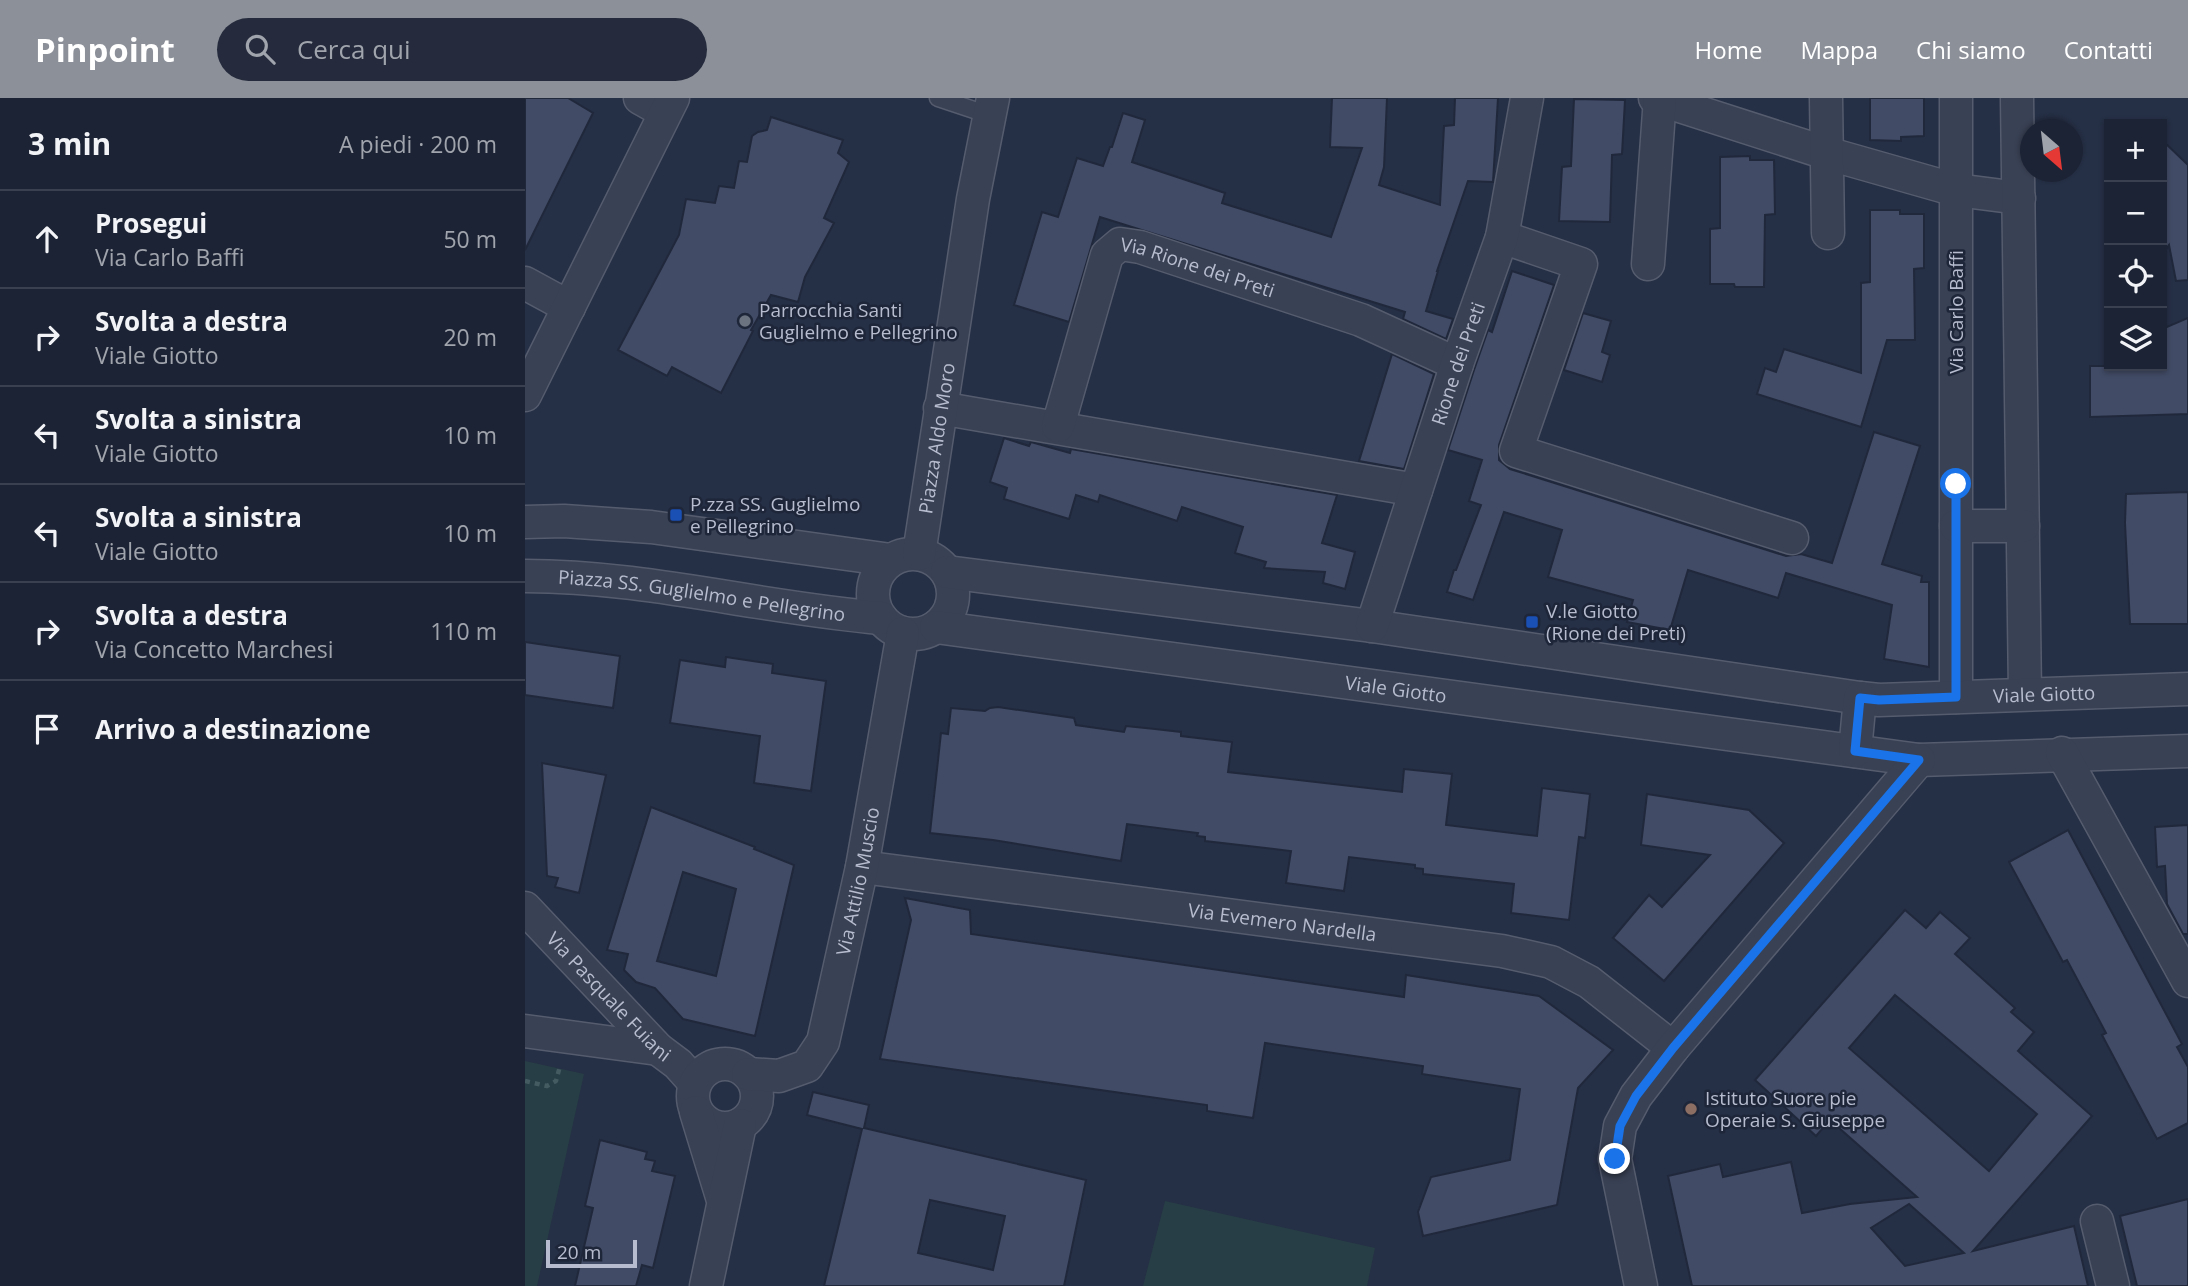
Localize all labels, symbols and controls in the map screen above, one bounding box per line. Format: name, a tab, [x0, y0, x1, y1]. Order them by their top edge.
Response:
search box	[217, 18, 707, 81]
text: Pinpoint	[35, 27, 175, 72]
icon: search	[241, 30, 279, 68]
text: Cerca qui	[297, 31, 411, 67]
text: Home	[1695, 33, 1762, 66]
text: Mappa	[1800, 33, 1878, 66]
text: Chi siamo	[1916, 33, 2026, 66]
text: Contatti	[2064, 33, 2153, 66]
north arrow	[2020, 119, 2083, 182]
map controls	[2104, 119, 2167, 371]
button: +	[2104, 119, 2167, 182]
text: 3 min	[28, 123, 111, 164]
text: A piedi · 200 m	[339, 128, 497, 160]
button: −	[2104, 182, 2167, 245]
text: Prosegui	[95, 205, 207, 241]
icon: ahead	[28, 220, 66, 258]
text: 50 m	[443, 223, 497, 255]
street label: Via Rione dei Preti	[1119, 231, 1278, 304]
text: Via Carlo Baffi	[95, 241, 244, 273]
button: locate	[2104, 245, 2167, 308]
street label: Via Carlo Baffi	[1943, 250, 1969, 374]
place label: Parrocchia Santi Guglielmo e Pellegrino	[759, 297, 958, 345]
street label: Rione dei Preti	[1425, 298, 1491, 429]
text: Svolta a destra	[95, 303, 288, 339]
button: layers	[2104, 308, 2167, 371]
marker: Parrocchia Santi Guglielmo e Pellegrino	[737, 313, 753, 329]
icon: right	[28, 318, 66, 356]
text: 20 m	[443, 321, 497, 353]
text: Viale Giotto	[95, 339, 219, 371]
street label: Piazza Aldo Moro	[912, 361, 961, 516]
text: Svolta a sinistra	[95, 401, 302, 437]
icon: left	[28, 416, 66, 454]
text: 10 m	[443, 419, 497, 451]
text: Viale Giotto	[95, 437, 219, 469]
route start	[1940, 468, 1971, 499]
place label: P.zza SS. Guglielmo e Pellegrino	[690, 491, 860, 539]
text: Svolta a sinistra	[95, 499, 302, 535]
marker: P.zza SS. Guglielmo e Pellegrino	[668, 507, 684, 523]
icon: left	[28, 514, 66, 552]
text: 10 m	[443, 517, 497, 549]
text: Viale Giotto	[95, 535, 219, 567]
street label: Piazza SS. Guglielmo e Pellegrino	[557, 564, 847, 627]
text: Svolta a destra	[95, 597, 288, 633]
place label: V.le Giotto (Rione dei Preti)	[1546, 598, 1686, 646]
icon: right	[28, 612, 66, 650]
marker: V.le Giotto (Rione dei Preti)	[1524, 614, 1540, 630]
text: 110 m	[430, 615, 497, 647]
text: Via Concetto Marchesi	[95, 633, 334, 665]
street label: Viale Giotto	[1343, 669, 1448, 709]
street label: Viale Giotto	[1993, 679, 2096, 709]
icon: arrive	[28, 710, 66, 748]
text: Arrivo a destinazione	[95, 711, 371, 747]
street label: Via Attilio Muscio	[830, 805, 885, 958]
street label: Via Evemero Nardella	[1187, 897, 1378, 947]
street label: Via Pasquale Fuiani	[541, 926, 676, 1067]
place label: Istituto Suore pie Operaie S. Giuseppe	[1705, 1085, 1885, 1133]
marker: Istituto Suore pie Operaie S. Giuseppe	[1683, 1101, 1699, 1117]
route end	[1599, 1143, 1630, 1174]
scale bar	[546, 1237, 637, 1269]
text: 20 m	[557, 1239, 601, 1265]

